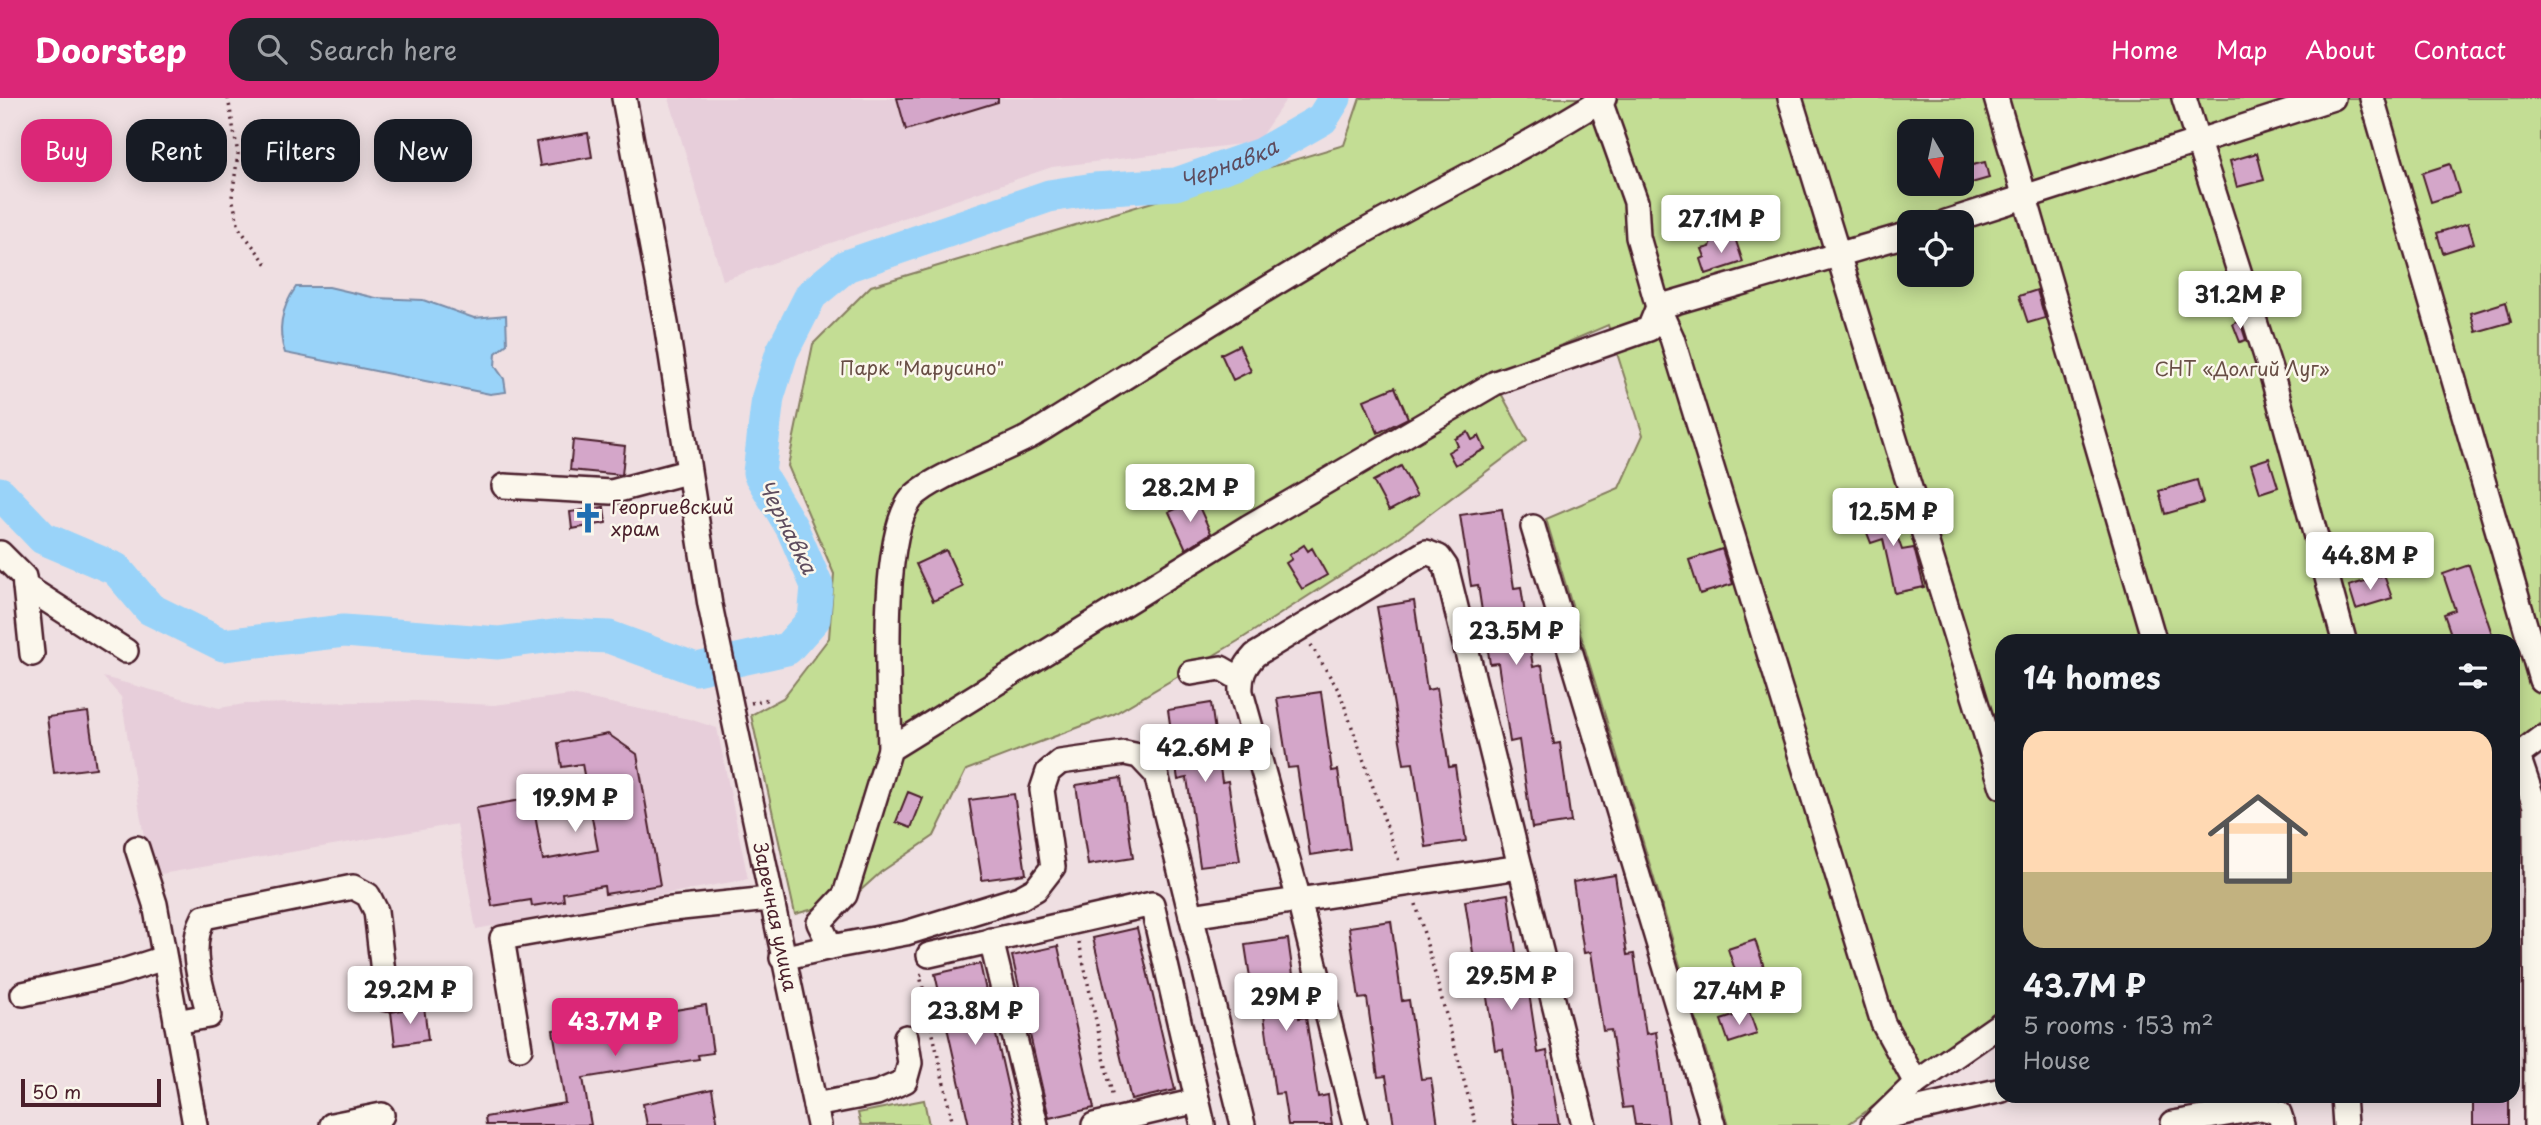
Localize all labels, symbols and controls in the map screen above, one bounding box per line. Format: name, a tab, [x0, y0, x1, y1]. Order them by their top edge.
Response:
search box	[229, 18, 719, 81]
text: Doorstep	[35, 24, 187, 74]
icon: search	[253, 30, 291, 68]
text: Search here	[309, 30, 457, 69]
text: Home	[2111, 31, 2178, 67]
text: Map	[2216, 31, 2267, 67]
text: About	[2305, 31, 2375, 67]
text: Contact	[2413, 31, 2506, 67]
chip: Buy	[21, 119, 112, 182]
chip: Rent	[126, 119, 227, 182]
chip: Filters	[241, 119, 360, 182]
chip: New	[374, 119, 472, 182]
north arrow	[1897, 119, 1974, 196]
map controls	[1897, 119, 1974, 287]
water label: Чернавка	[1175, 129, 1284, 195]
pin: 27.1M ₽	[1656, 195, 1786, 255]
text: 27.1M ₽	[1677, 200, 1765, 235]
button: locate	[1897, 210, 1974, 287]
pin: 31.2M ₽	[2175, 272, 2305, 331]
text: 31.2M ₽	[2195, 276, 2285, 311]
park label: Парк "Марусино"	[840, 353, 1004, 381]
park label: СНТ «Долгий Луг»	[2154, 354, 2330, 382]
pin: 28.2M ₽	[1125, 464, 1255, 524]
text: 28.2M ₽	[1142, 469, 1238, 504]
water label: Чернавка	[751, 473, 827, 580]
pin: 12.5M ₽	[1828, 489, 1958, 548]
place label: Георгиевский храм	[611, 492, 734, 542]
text: 12.5M ₽	[1849, 493, 1937, 528]
church icon: Георгиевский храм	[571, 501, 605, 535]
pin: 44.8M ₽	[2305, 532, 2435, 592]
text: 44.8M ₽	[2322, 537, 2418, 572]
pin: 23.5M ₽	[1451, 608, 1581, 667]
text: 23.5M ₽	[1469, 612, 1563, 647]
text: 14 homes	[2023, 654, 2161, 699]
icon: filters	[2454, 657, 2492, 695]
pin: 42.6M ₽	[1140, 724, 1270, 784]
text: 42.6M ₽	[1156, 729, 1254, 764]
pin: 19.9M ₽	[510, 774, 640, 834]
icon: home	[2195, 776, 2321, 902]
text: 19.9M ₽	[532, 779, 618, 814]
street label: Заречная улица	[747, 840, 806, 994]
pin: 29.5M ₽	[1446, 953, 1576, 1012]
text: 29.5M ₽	[1465, 957, 1557, 992]
text: 43.7M ₽	[2023, 962, 2146, 1007]
pin: 29.2M ₽	[345, 967, 475, 1026]
pin: 27.4M ₽	[1674, 968, 1804, 1027]
text: 29.2M ₽	[364, 971, 456, 1006]
text: 27.4M ₽	[1693, 972, 1785, 1007]
pin: 29M ₽	[1237, 974, 1335, 1033]
text: 29M ₽	[1250, 978, 1322, 1013]
pin: 23.8M ₽	[910, 988, 1040, 1047]
text: 23.8M ₽	[927, 992, 1023, 1027]
pin: 43.7M ₽	[550, 998, 680, 1058]
text: 43.7M ₽	[568, 1003, 662, 1038]
text: 5 rooms · 153 m²	[2023, 1007, 2214, 1042]
text: House	[2023, 1042, 2090, 1077]
scale bar	[21, 1076, 161, 1108]
text: 50 m	[32, 1077, 81, 1105]

